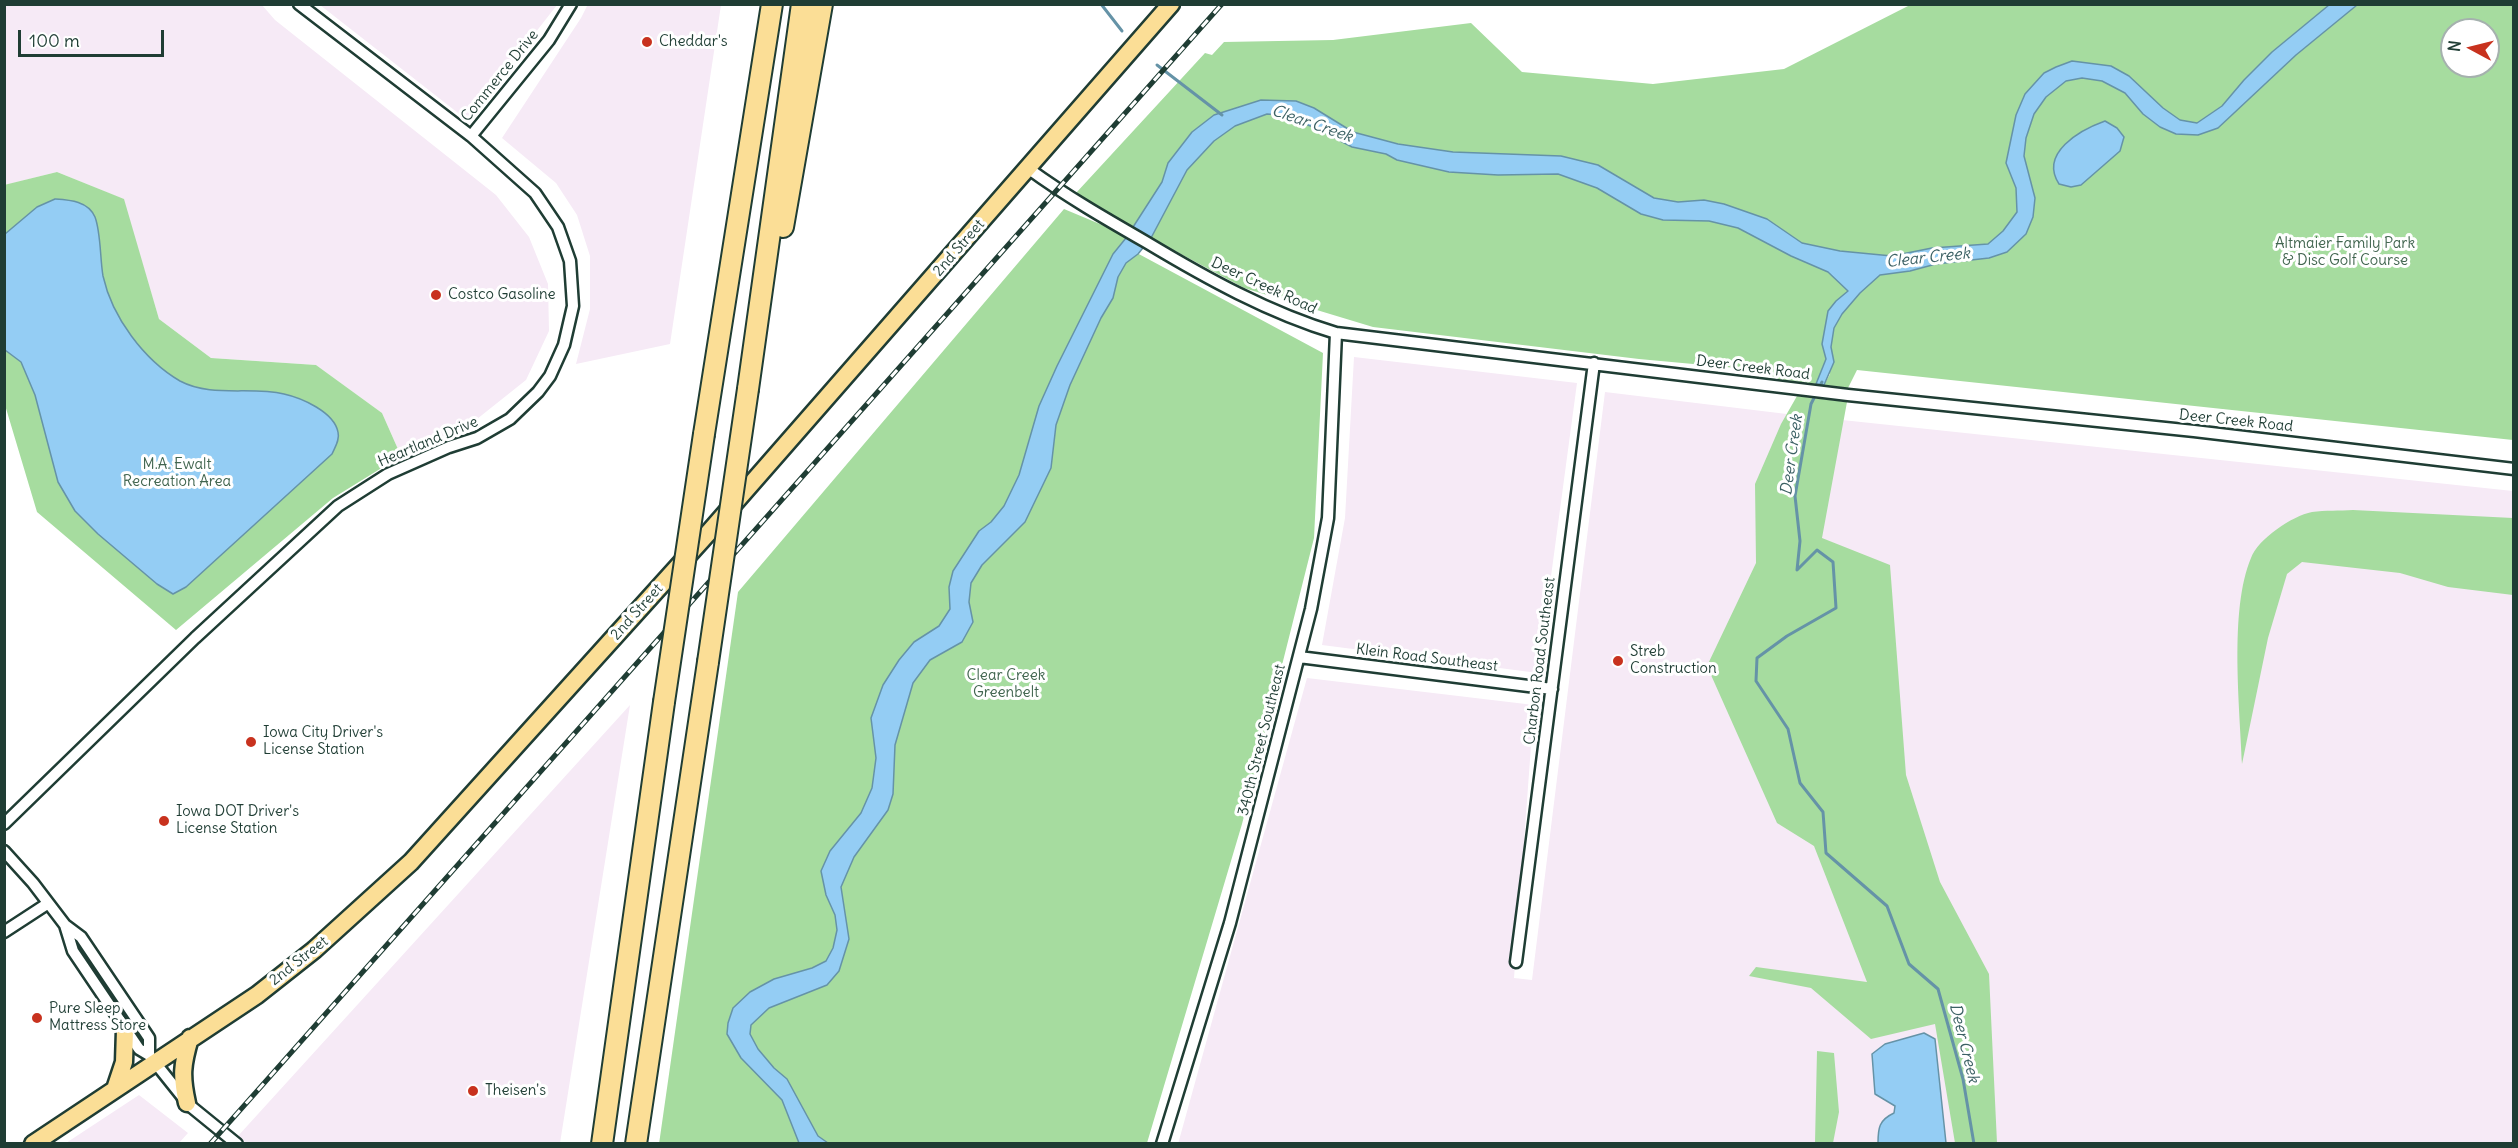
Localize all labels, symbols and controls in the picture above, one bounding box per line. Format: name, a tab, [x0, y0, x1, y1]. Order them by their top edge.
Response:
scale bar	[21, 18, 166, 56]
north arrow	[2440, 18, 2500, 78]
street label: Commerce Drive	[457, 26, 543, 126]
text: 100 m	[29, 29, 80, 52]
place label: Cheddar's	[659, 33, 728, 51]
marker: Cheddar's	[640, 35, 654, 49]
text: N	[2444, 39, 2465, 53]
water label: Clear Creek	[1269, 101, 1355, 147]
street label: 2nd Street	[929, 216, 989, 280]
park label: Altmaier Family Park & Disc Golf Course	[2275, 235, 2415, 270]
water label: Clear Creek	[1885, 244, 1971, 272]
street label: Deer Creek Road	[1208, 254, 1320, 318]
place label: Costco Gasoline	[448, 286, 556, 304]
marker: Costco Gasoline	[429, 288, 443, 302]
street label: Deer Creek Road	[1695, 352, 1811, 384]
street label: Deer Creek Road	[2178, 406, 2294, 436]
street label: Heartland Drive	[375, 413, 481, 471]
water label: Deer Creek	[1777, 414, 1807, 496]
park label: M.A. Ewalt Recreation Area	[123, 456, 231, 491]
street label: Charbon Road Southeast	[1521, 576, 1559, 746]
street label: 2nd Street	[607, 580, 667, 644]
street label: Klein Road Southeast	[1355, 640, 1499, 676]
place label: Streb Construction	[1630, 643, 1717, 678]
marker: Streb Construction	[1611, 654, 1625, 668]
street label: 340th Street Southeast	[1234, 662, 1290, 818]
park label: Clear Creek Greenbelt	[967, 667, 1045, 702]
place label: Iowa City Driver's License Station	[263, 724, 383, 759]
marker: Iowa City Driver's License Station	[244, 735, 258, 749]
place label: Iowa DOT Driver's License Station	[176, 803, 299, 838]
marker: Iowa DOT Driver's License Station	[157, 814, 171, 828]
street label: 2nd Street	[266, 933, 332, 989]
place label: Pure Sleep Mattress Store	[49, 1000, 146, 1035]
water label: Deer Creek	[1945, 1001, 1983, 1085]
marker: Pure Sleep Mattress Store	[30, 1011, 44, 1025]
place label: Theisen's	[485, 1082, 546, 1100]
marker: Theisen's	[466, 1084, 480, 1098]

